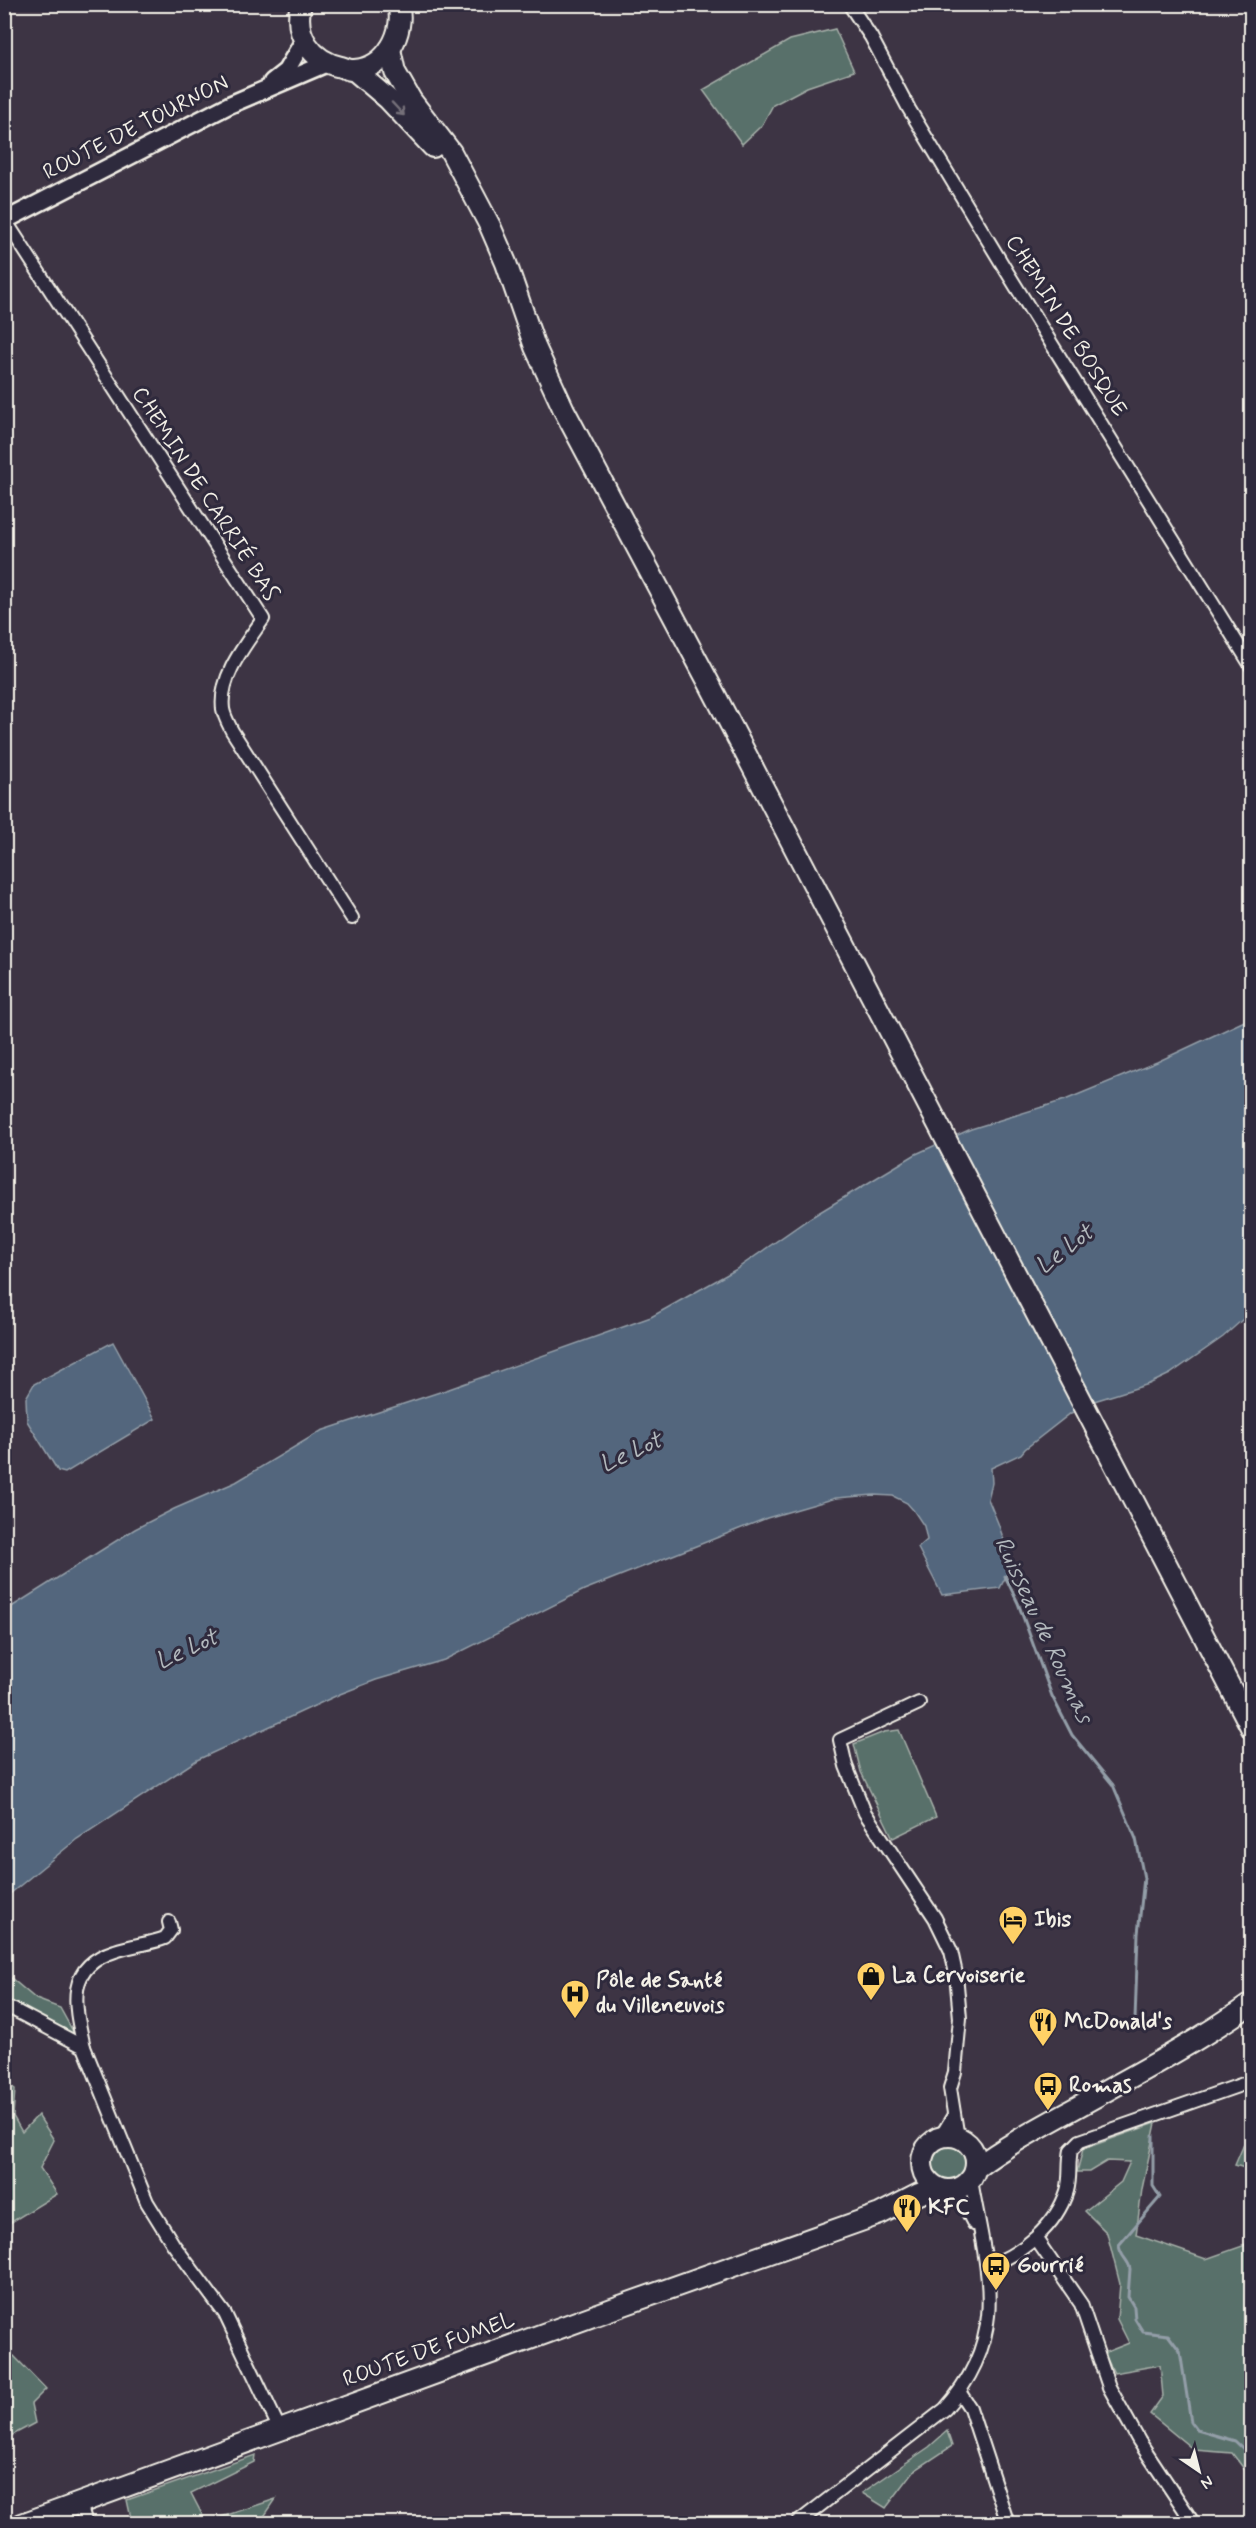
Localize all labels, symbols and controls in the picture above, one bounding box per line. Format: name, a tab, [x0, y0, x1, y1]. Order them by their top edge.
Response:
street label: ROUTE DE TOURNON	[38, 69, 234, 187]
one-way arrow	[391, 101, 405, 116]
street label: CHEMIN DE BOSQUE	[999, 230, 1133, 422]
street label: CHEMIN DE CARRIÉ BAS	[125, 381, 286, 606]
water label: Le Lot	[1030, 1216, 1102, 1282]
water label: Le Lot	[595, 1425, 669, 1480]
water label: Ruisseau de Roumas	[986, 1532, 1101, 1730]
water label: Le Lot	[151, 1622, 225, 1677]
hotel icon: Ibis	[997, 1904, 1029, 1946]
place label: Ibis	[1034, 1906, 1072, 1934]
shop icon: La Cervoiserie	[855, 1960, 887, 2002]
place label: La Cervoiserie	[892, 1962, 1026, 1990]
place label: Pôle de Santé du Villeneuvois	[596, 1967, 725, 2020]
hospital icon: Pôle de Santé du Villeneuvois	[559, 1978, 591, 2020]
restaurant icon: McDonald's	[1027, 2006, 1059, 2048]
place label: McDonald's	[1064, 2008, 1172, 2036]
bus stop icon: Romas	[1032, 2070, 1064, 2112]
place label: Romas	[1069, 2072, 1132, 2100]
restaurant icon: KFC	[891, 2192, 923, 2234]
place label: KFC	[928, 2194, 970, 2222]
bus stop icon: Gourrié	[980, 2250, 1012, 2292]
place label: Gourrié	[1017, 2252, 1084, 2280]
street label: ROUTE DE FUMEL	[339, 2306, 519, 2394]
north arrow	[1169, 2441, 1229, 2501]
text: N	[1196, 2470, 1217, 2494]

